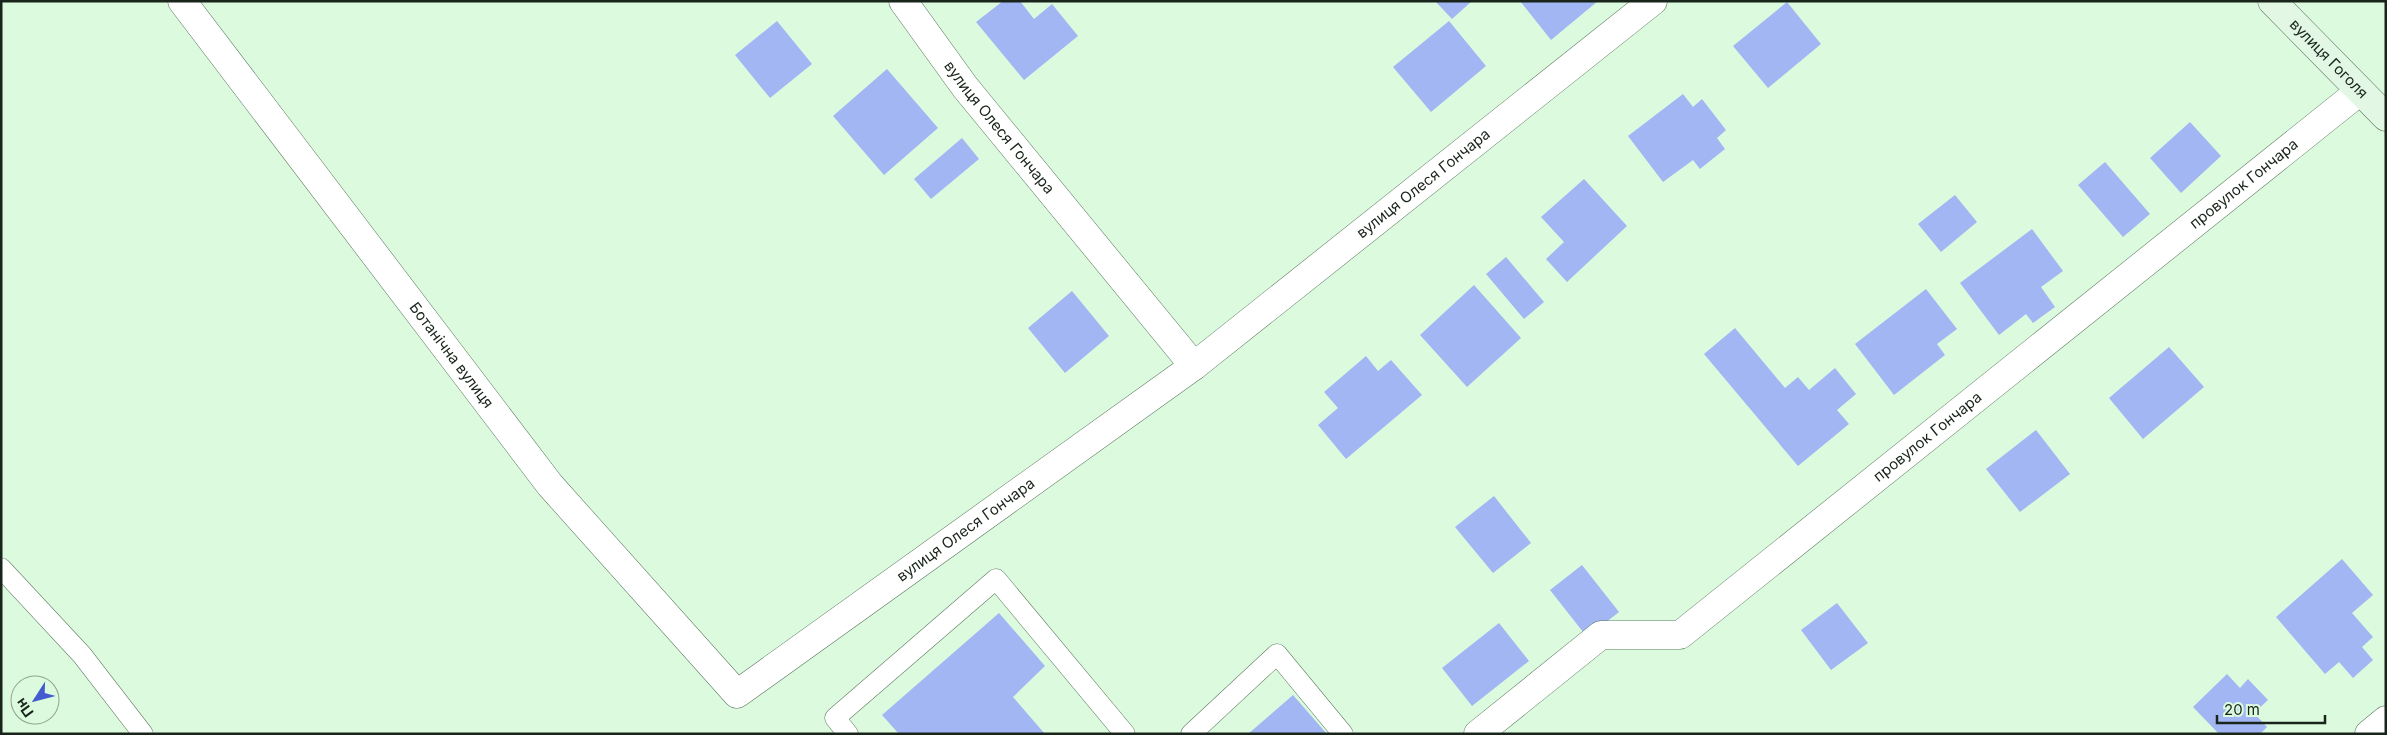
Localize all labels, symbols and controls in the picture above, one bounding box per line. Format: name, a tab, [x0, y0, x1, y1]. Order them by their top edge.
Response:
street label: вулиця Гоголя	[2286, 15, 2372, 102]
street label: вулиця Олеся Гончара	[940, 57, 1059, 198]
street label: вулиця Олеся Гончара	[1352, 124, 1494, 242]
street label: провулок Гончара	[2185, 134, 2302, 233]
street label: Ботанічна вулиця	[405, 298, 498, 412]
street label: провулок Гончара	[1869, 387, 1985, 486]
street label: вулиця Олеся Гончара	[893, 473, 1038, 585]
north arrow	[10, 675, 60, 725]
scale bar	[2217, 692, 2324, 724]
text: Пн	[12, 695, 37, 721]
text: 20 m	[2224, 700, 2260, 719]

